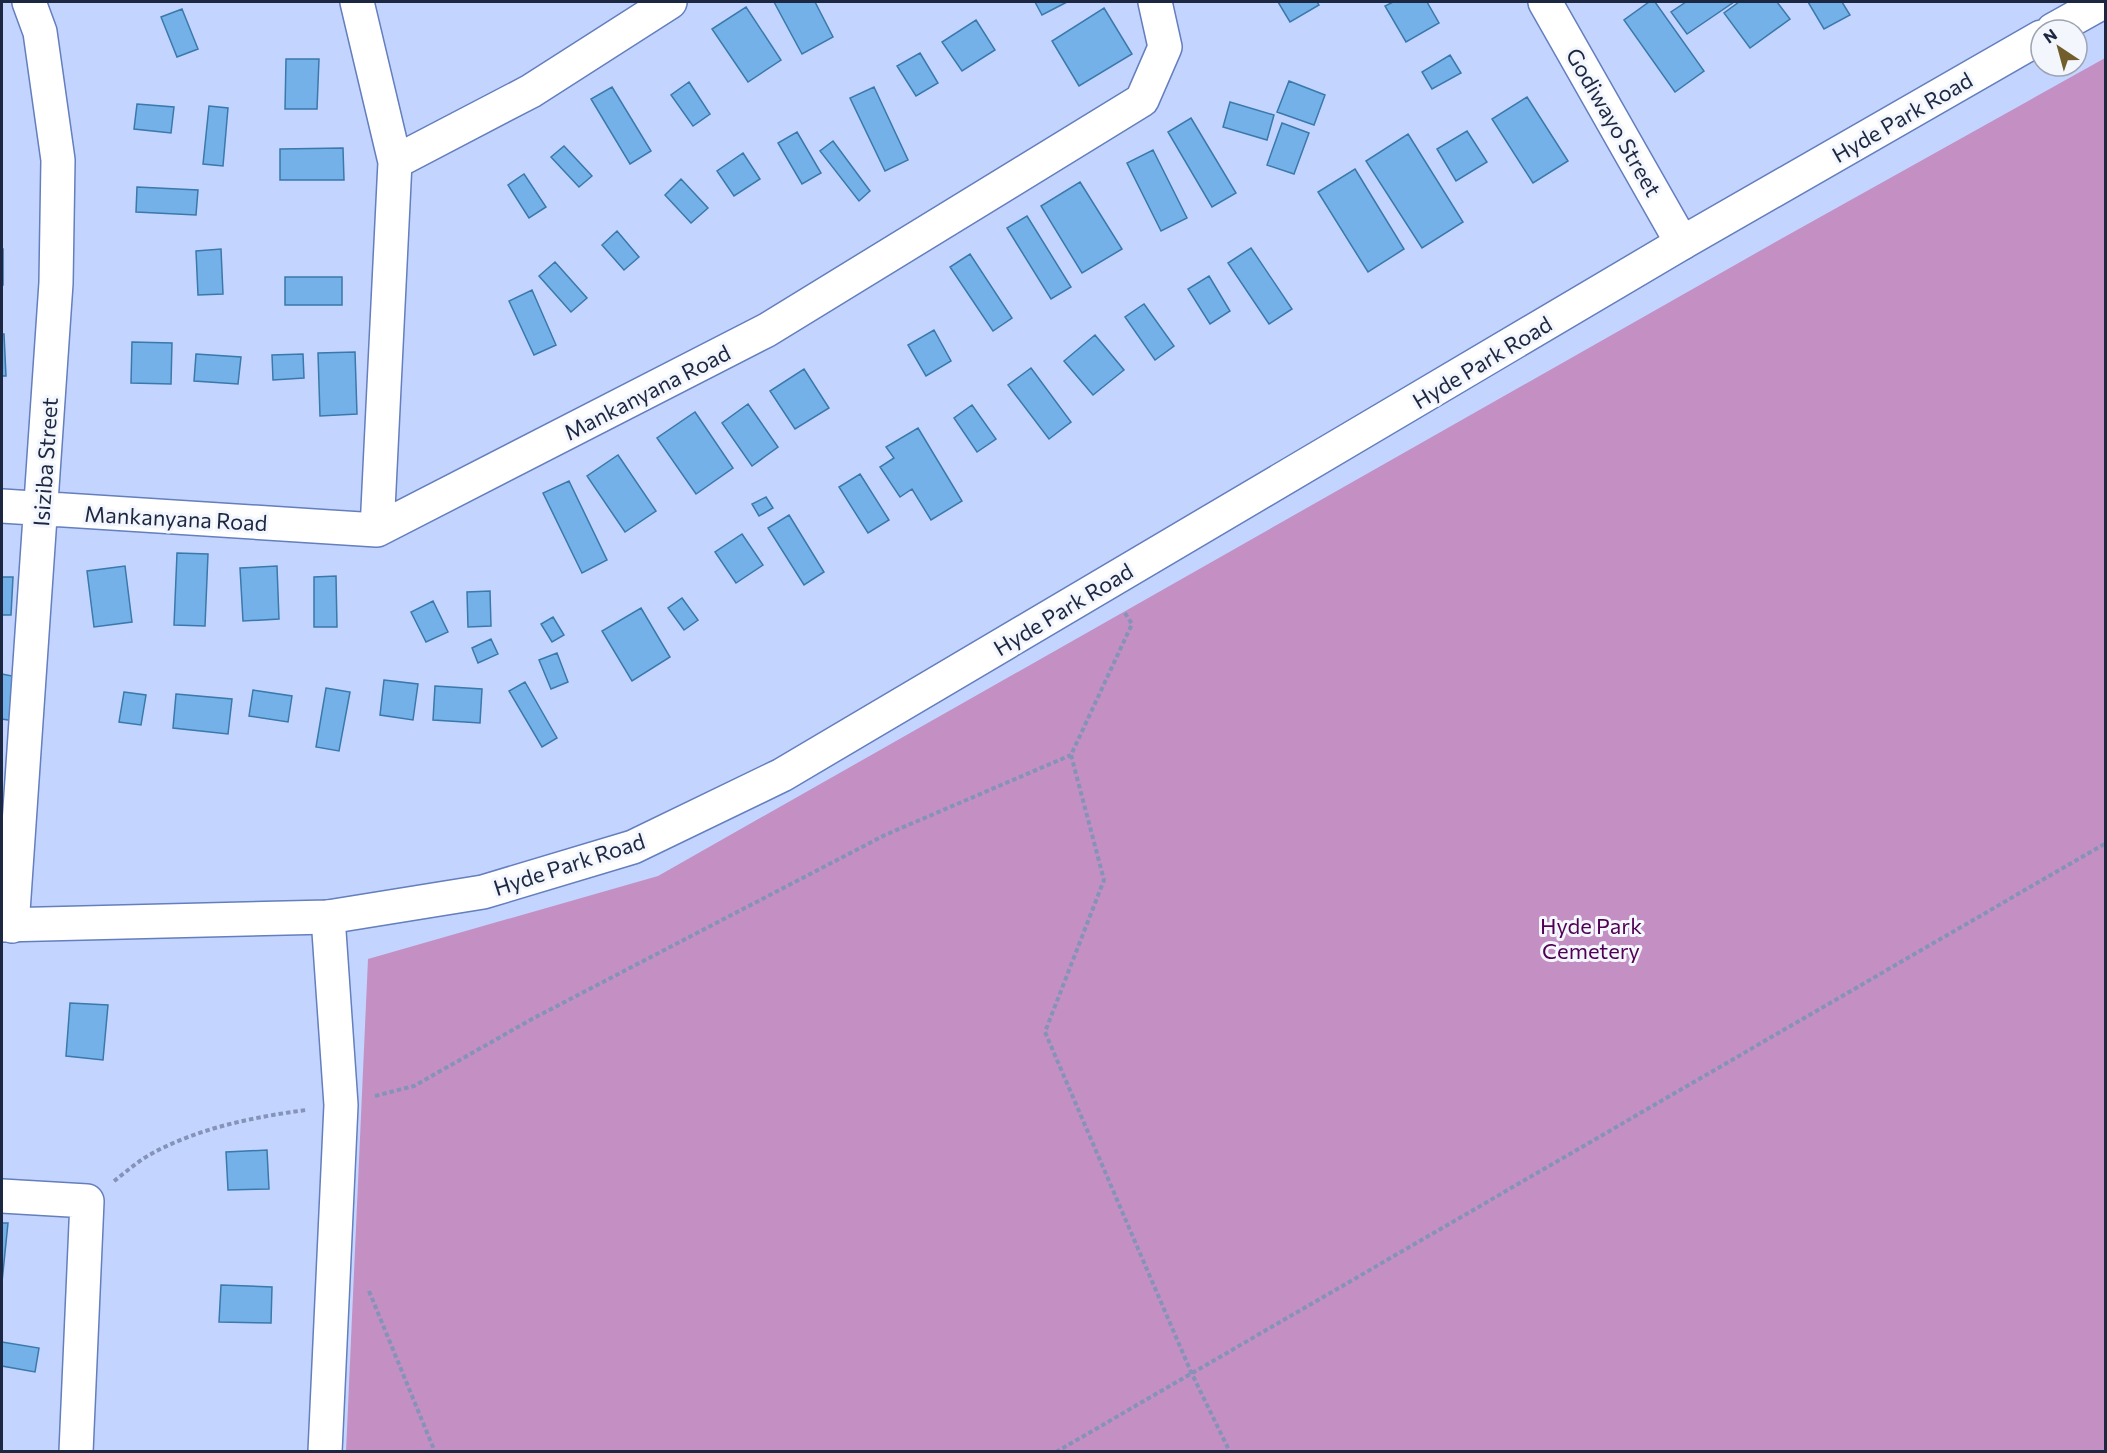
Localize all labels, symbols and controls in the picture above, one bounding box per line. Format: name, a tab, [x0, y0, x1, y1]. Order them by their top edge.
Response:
north arrow	[2029, 18, 2089, 78]
text: N	[2039, 24, 2060, 47]
street label: Godiwayo Street	[1561, 43, 1667, 201]
street label: Hyde Park Road	[1827, 66, 1977, 168]
street label: Hyde Park Road	[1407, 310, 1557, 414]
street label: Mankanyana Road	[559, 338, 735, 446]
street label: Isiziba Street	[27, 397, 63, 527]
street label: Mankanyana Road	[84, 500, 268, 536]
street label: Hyde Park Road	[988, 557, 1138, 661]
street label: Hyde Park Road	[490, 827, 648, 901]
park label: Hyde Park Cemetery	[1540, 912, 1642, 964]

